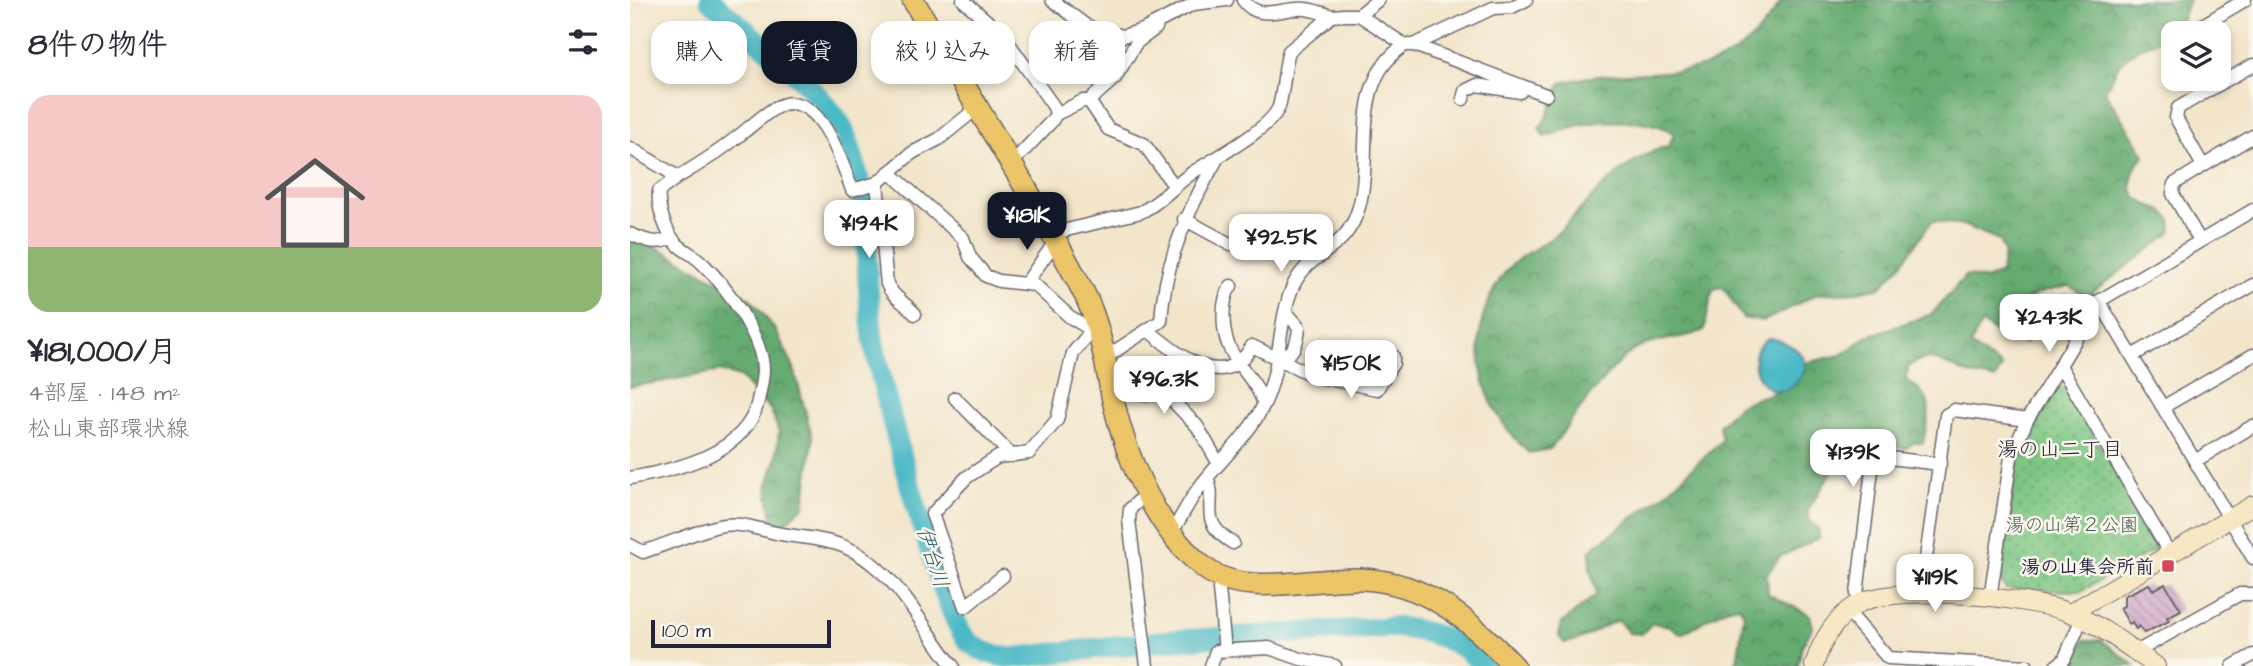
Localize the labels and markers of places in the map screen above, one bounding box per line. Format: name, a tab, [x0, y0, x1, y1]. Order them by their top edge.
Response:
pin: ¥181K	[978, 192, 1076, 252]
pin: ¥194K	[820, 201, 918, 260]
pin: ¥92.5K	[1224, 215, 1338, 274]
pin: ¥243K	[2000, 294, 2098, 354]
pin: ¥150K	[1302, 340, 1400, 400]
pin: ¥96.3K	[1107, 356, 1221, 416]
pin: ¥139K	[1804, 430, 1902, 489]
pin: ¥119K	[1886, 554, 1984, 614]
place label: 湯の山集会所前	[2021, 554, 2154, 581]
marker: 湯の山集会所前	[2160, 558, 2176, 574]

